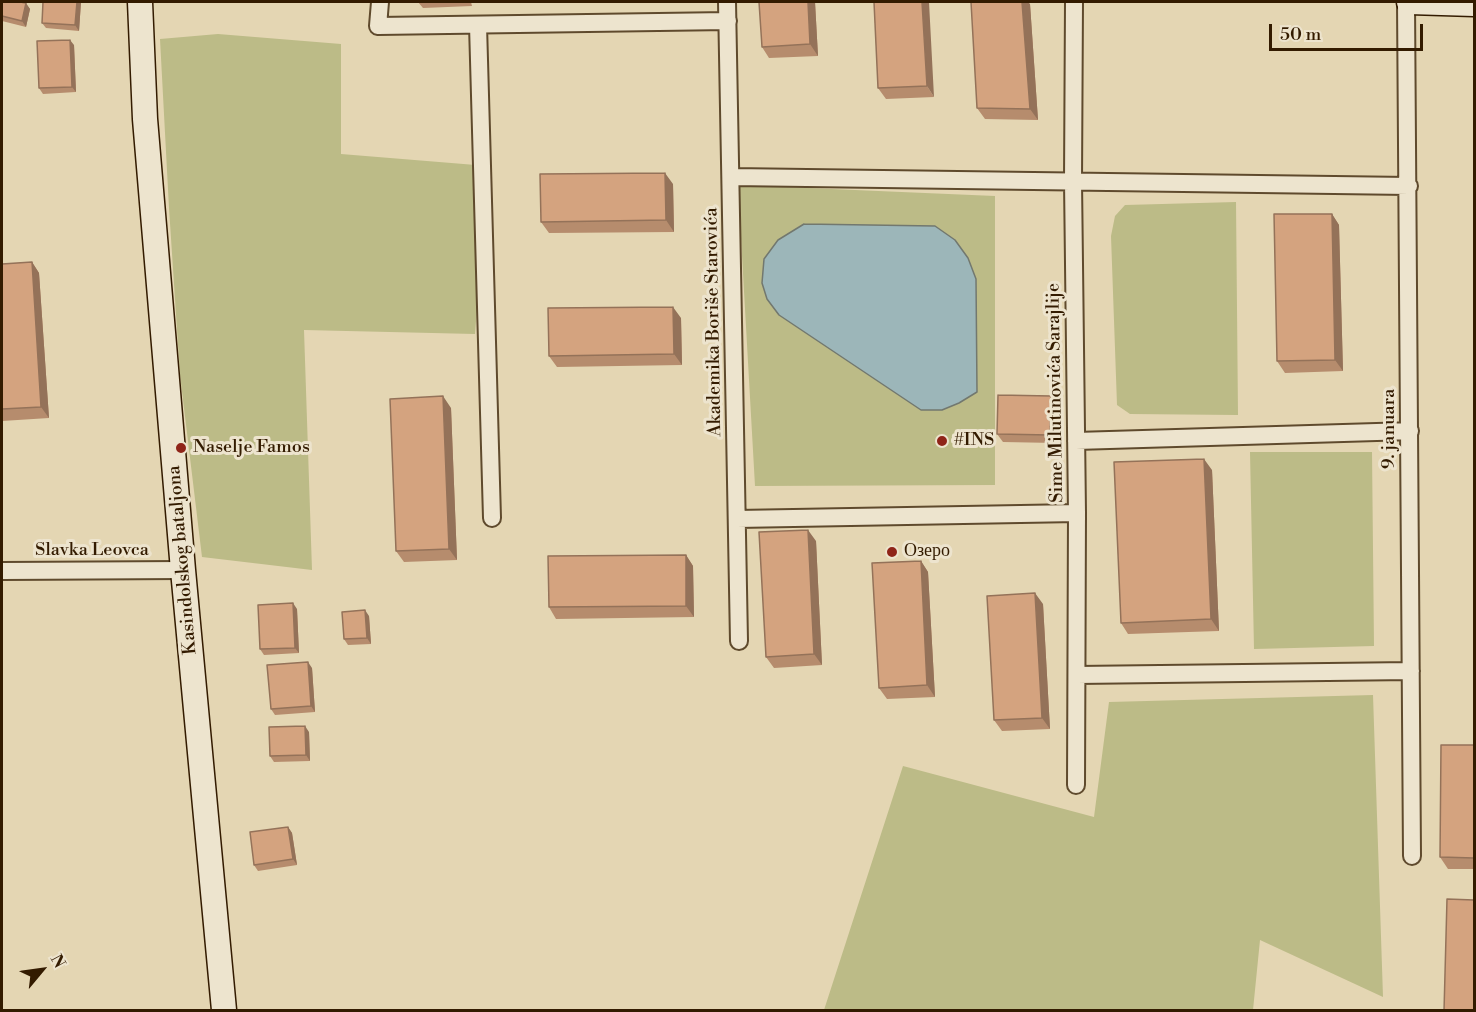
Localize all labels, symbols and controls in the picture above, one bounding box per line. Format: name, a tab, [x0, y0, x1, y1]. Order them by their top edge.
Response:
scale bar	[1272, 12, 1426, 50]
text: 50 m	[1280, 23, 1321, 46]
street label: Akademika Boriše Starovića	[701, 207, 727, 437]
street label: Sime Milutinovića Sarajlije	[1043, 283, 1069, 503]
street label: 9. januara	[1379, 389, 1401, 469]
place label: #INS	[954, 430, 994, 452]
marker: #INS	[935, 434, 949, 448]
place label: Naselje Famos	[193, 437, 310, 459]
marker: Naselje Famos	[174, 441, 188, 455]
street label: Kasindolskog bataljona	[164, 465, 202, 655]
street label: Slavka Leovca	[35, 540, 149, 562]
place label: Озеро	[904, 541, 950, 563]
marker: Озеро	[885, 545, 899, 559]
north arrow	[12, 940, 72, 1000]
text: N	[46, 951, 70, 972]

